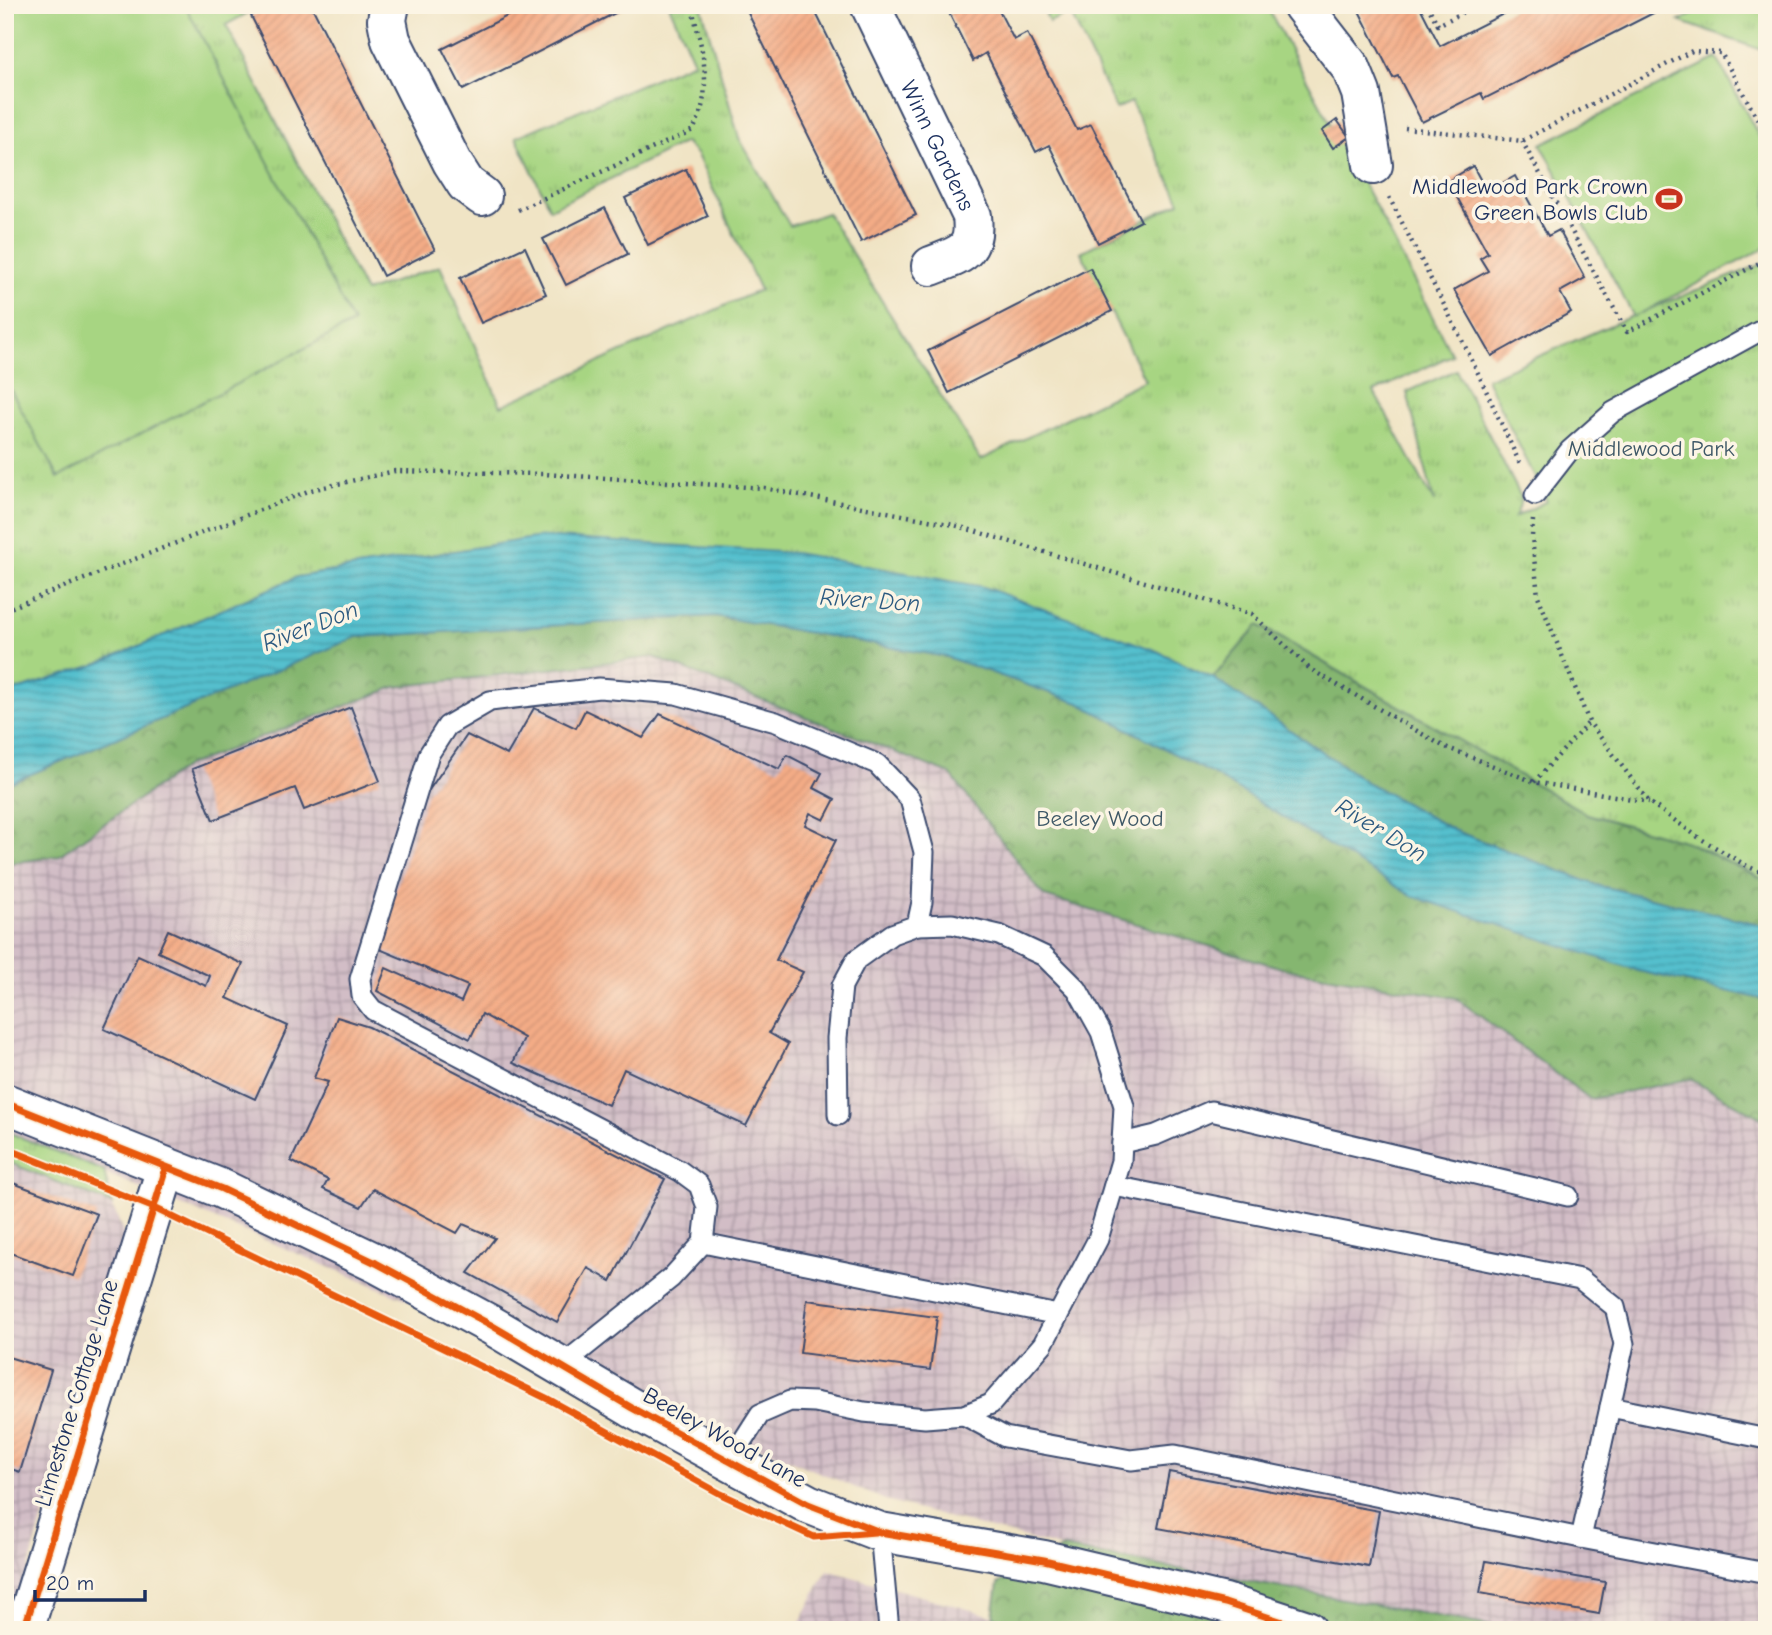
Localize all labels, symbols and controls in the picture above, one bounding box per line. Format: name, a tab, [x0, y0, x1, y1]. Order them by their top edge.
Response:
street label: Winn Gardens	[895, 76, 980, 215]
place label: Middlewood Park Crown Green Bowls Club	[1412, 173, 1648, 226]
sports icon: Middlewood Park Crown Green Bowls Club	[1654, 184, 1684, 214]
park label: Middlewood Park	[1567, 435, 1735, 462]
water label: River Don	[819, 583, 921, 617]
water label: River Don	[258, 595, 362, 657]
water label: River Don	[1331, 792, 1431, 868]
park label: Beeley Wood	[1036, 805, 1164, 832]
street label: Limestone Cottage Lane	[29, 1276, 124, 1510]
street label: Beeley Wood Lane	[638, 1381, 811, 1493]
scale bar	[35, 1558, 145, 1602]
text: 20 m	[46, 1571, 94, 1595]

